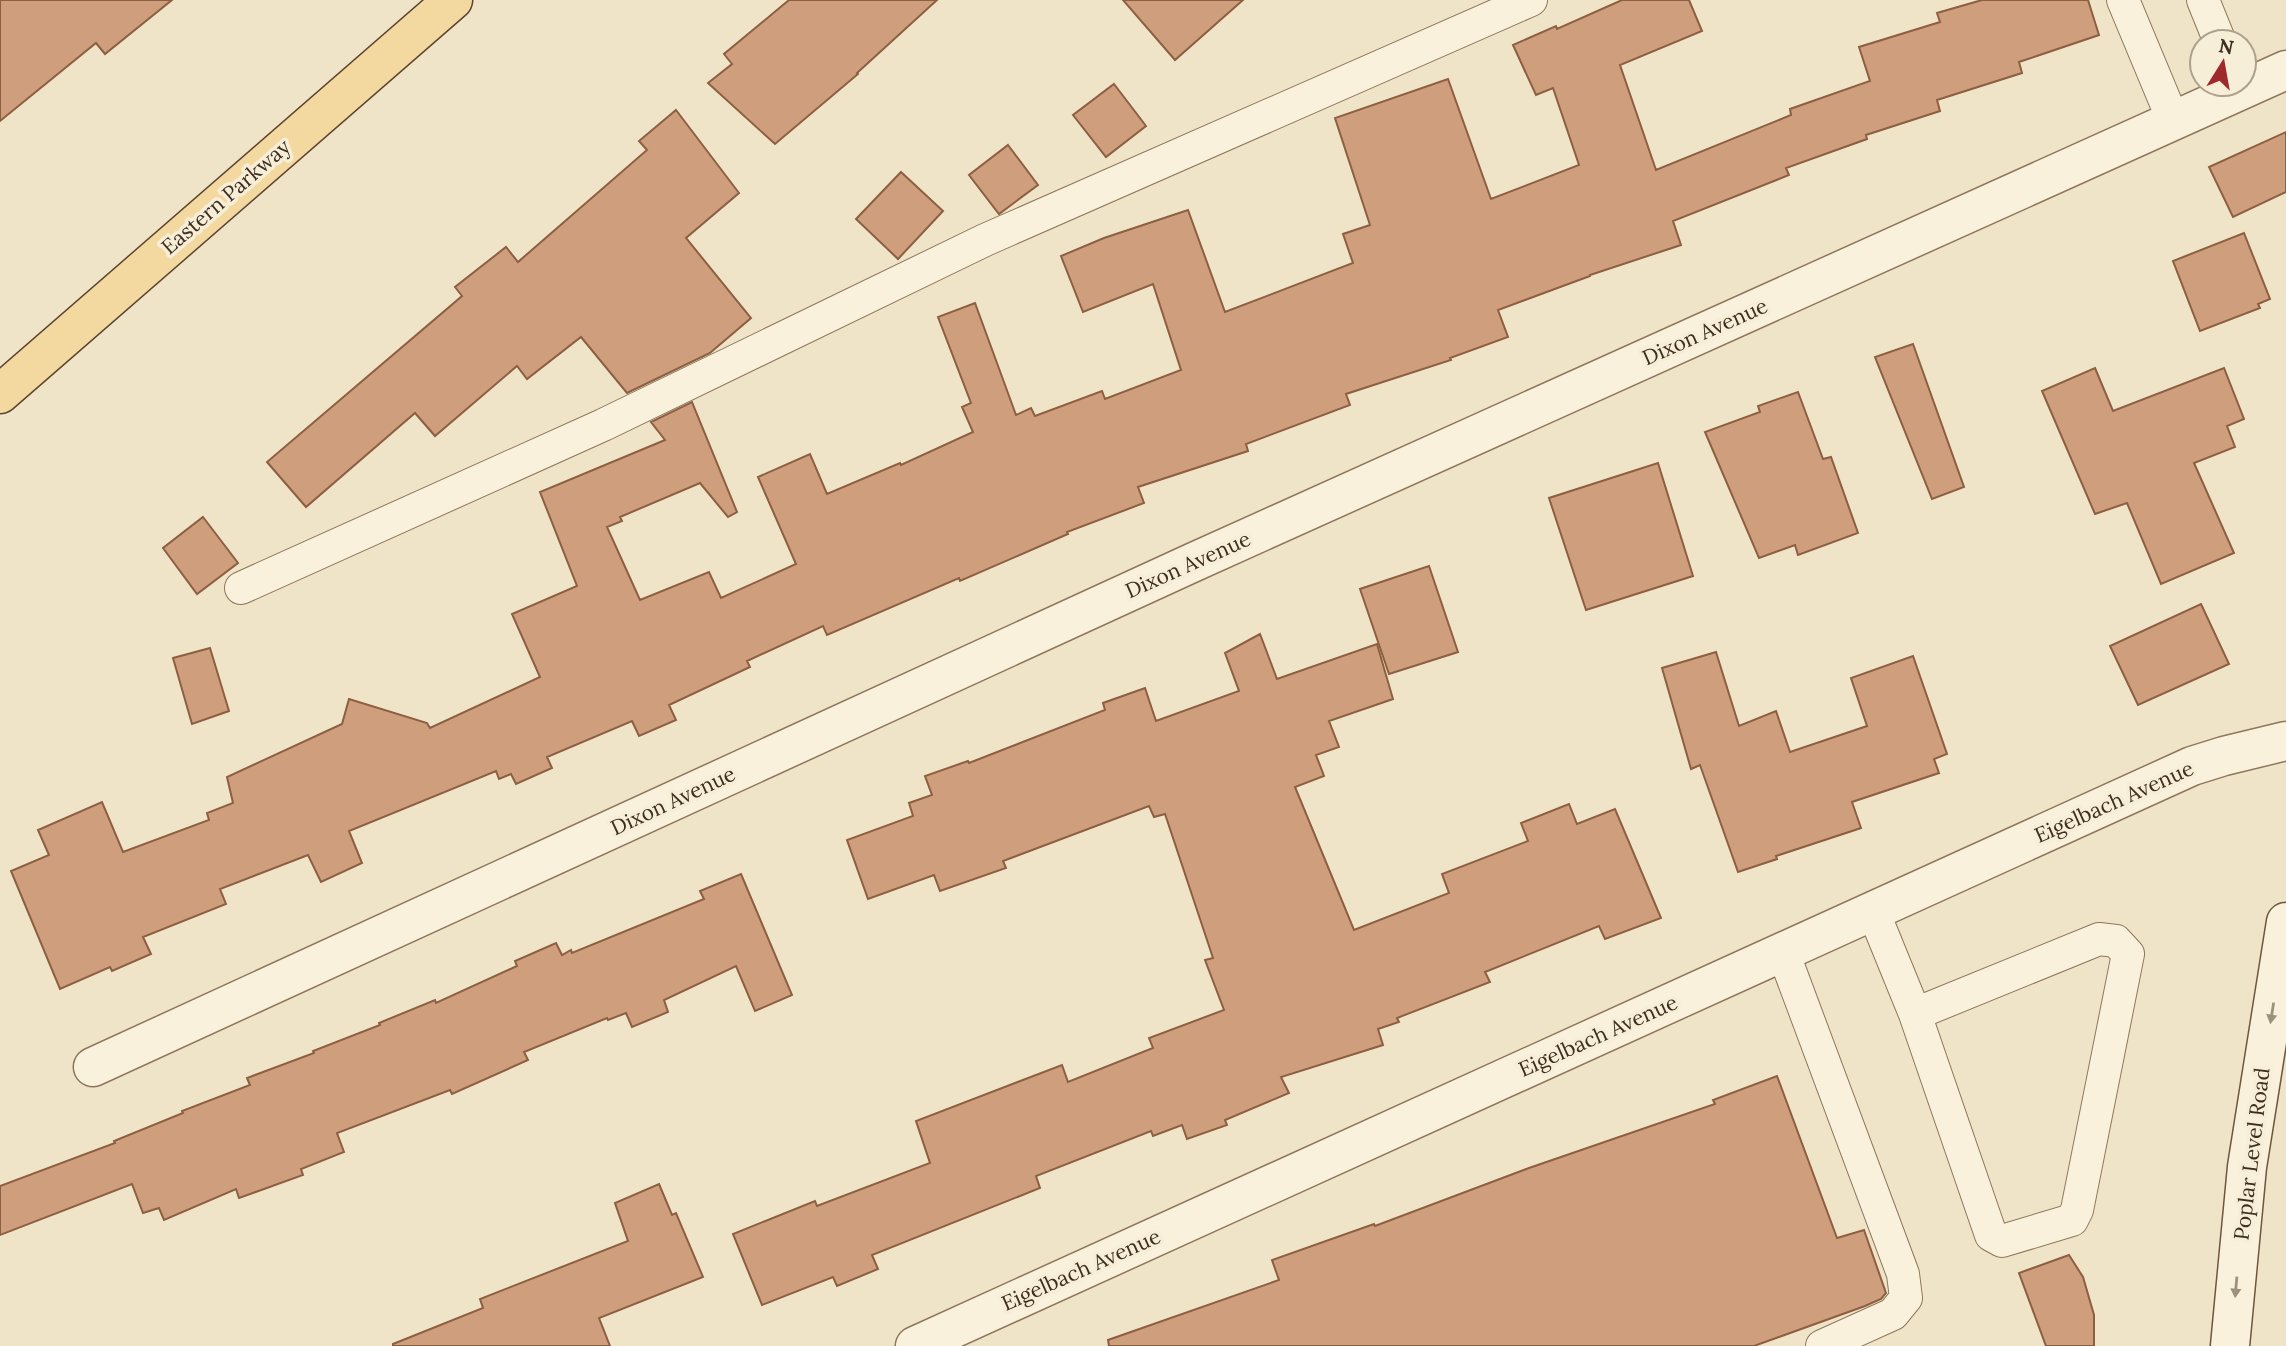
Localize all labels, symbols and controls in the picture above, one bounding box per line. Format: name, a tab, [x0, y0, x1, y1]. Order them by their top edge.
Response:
north arrow	[2188, 28, 2258, 98]
text: N	[2217, 33, 2236, 60]
street label: Eastern Parkway	[155, 133, 296, 260]
street label: Dixon Avenue	[1638, 292, 1772, 371]
street label: Dixon Avenue	[1121, 525, 1255, 604]
street label: Eigelbach Avenue	[2030, 754, 2197, 849]
street label: Dixon Avenue	[606, 760, 739, 841]
street label: Eigelbach Avenue	[1514, 988, 1681, 1083]
one-way arrow	[2266, 1003, 2277, 1025]
street label: Poplar Level Road	[2228, 1066, 2275, 1242]
street label: Eigelbach Avenue	[997, 1222, 1164, 1317]
one-way arrow	[2230, 1277, 2241, 1299]

